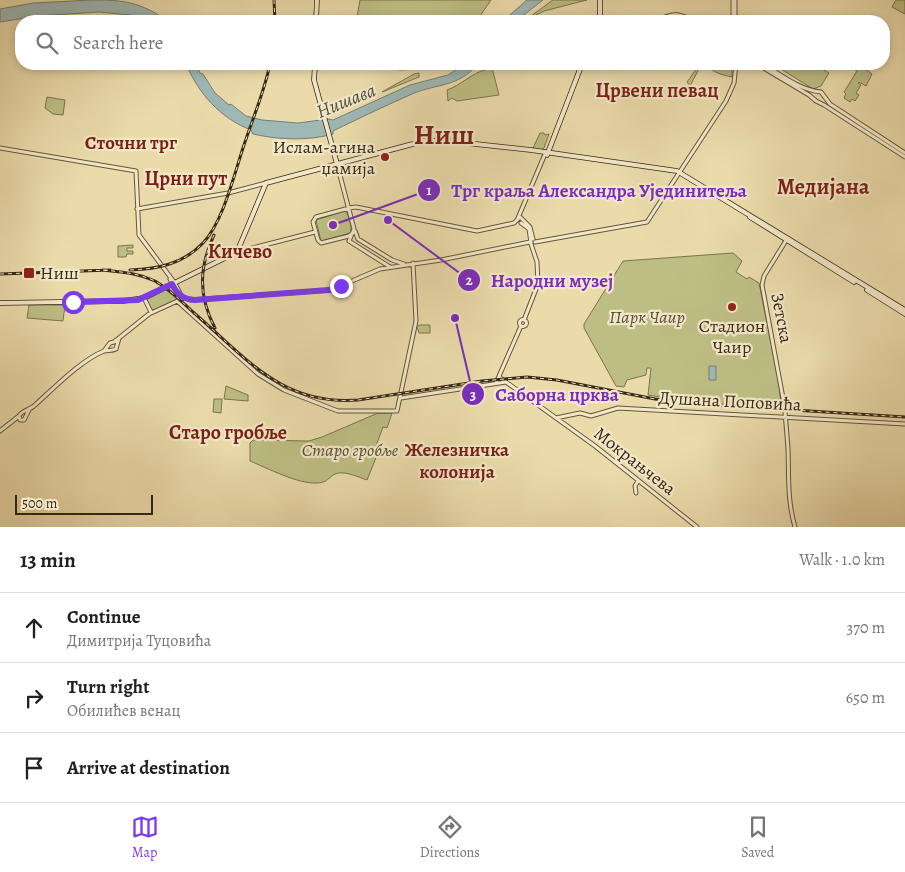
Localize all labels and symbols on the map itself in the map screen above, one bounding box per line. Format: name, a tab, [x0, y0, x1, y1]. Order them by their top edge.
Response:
water label: Нишава	[312, 77, 380, 125]
district label: Црвени певац	[595, 77, 719, 104]
district label: Ниш	[414, 116, 474, 154]
district label: Сточни трг	[85, 130, 178, 156]
place label: Ислам-агина џамија	[273, 135, 376, 180]
marker: Ислам-агина џамија	[379, 151, 391, 163]
district label: Црни пут	[145, 165, 227, 192]
district label: Медијана	[777, 172, 870, 202]
callout: Трг краља Александра Ујединитеља	[416, 173, 757, 207]
text: Трг краља Александра Ујединитеља	[451, 178, 748, 204]
text: 1	[426, 180, 432, 200]
district label: Кичево	[208, 238, 272, 265]
place label: Ниш	[40, 261, 79, 285]
callout: Народни музеј	[456, 263, 624, 297]
marker: Ниш	[22, 266, 36, 280]
text: Народни музеј	[491, 268, 613, 294]
text: 2	[465, 270, 473, 290]
route end	[330, 275, 353, 298]
route start	[62, 291, 85, 314]
street label: Зетска	[765, 291, 799, 346]
marker: Стадион Чаир	[726, 301, 738, 313]
park label: Парк Чаир	[609, 305, 685, 329]
place label: Стадион Чаир	[699, 314, 765, 359]
callout: Саборна црква	[460, 377, 629, 411]
text: Саборна црква	[495, 382, 620, 408]
text: 3	[470, 385, 476, 405]
street label: Душана Поповића	[658, 385, 803, 417]
district label: Старо гробље	[169, 419, 287, 446]
street label: Мокрањчева	[589, 421, 682, 501]
district label: Железничка колонија	[405, 437, 510, 485]
park label: Старо гробље	[302, 438, 399, 462]
scale bar	[15, 492, 152, 515]

